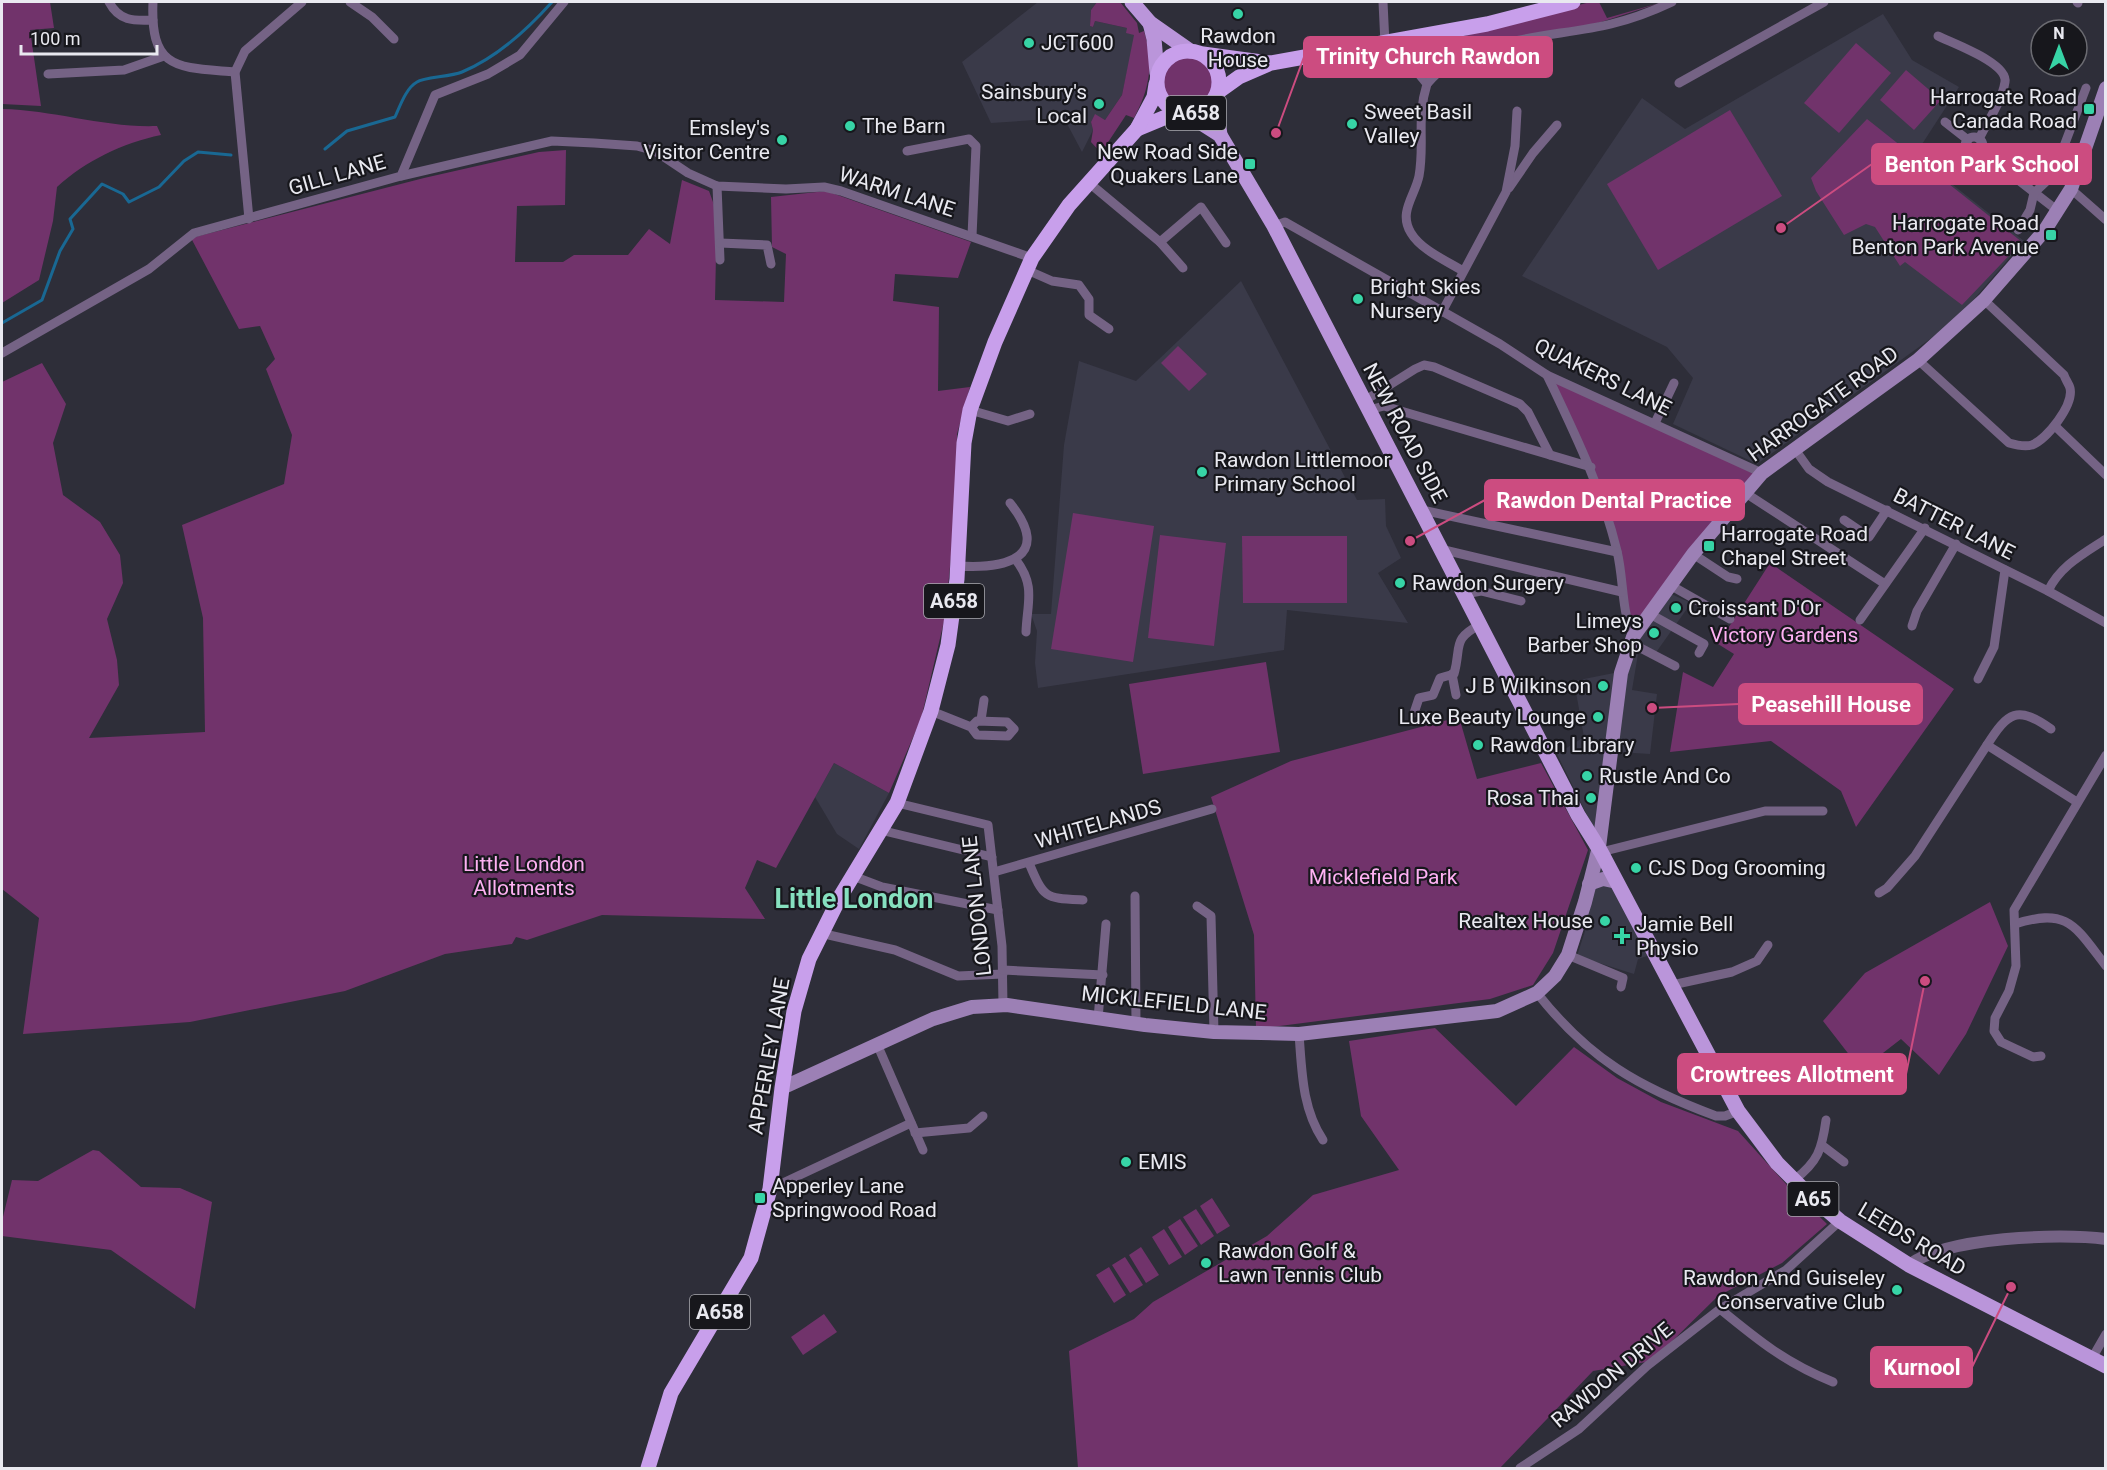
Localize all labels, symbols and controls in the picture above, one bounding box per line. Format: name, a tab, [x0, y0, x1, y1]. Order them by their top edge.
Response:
marker: Rawdon House	[1231, 7, 1245, 21]
scale bar	[21, 18, 158, 56]
north arrow	[2029, 18, 2089, 78]
place label: Rawdon House	[1200, 24, 1276, 72]
text: N	[2053, 24, 2065, 43]
text: 100 m	[30, 28, 81, 49]
place label: JCT600	[1041, 31, 1114, 55]
marker: JCT600	[1022, 36, 1036, 50]
callout: Trinity Church Rawdon	[1304, 37, 1552, 77]
text: Trinity Church Rawdon	[1316, 44, 1540, 69]
place label: Sainsbury's Local	[981, 80, 1087, 128]
place label: Harrogate Road Canada Road	[1930, 85, 2077, 133]
road number: A658	[1166, 96, 1226, 130]
marker: Sainsbury's Local	[1092, 97, 1106, 111]
place label: Sweet Basil Valley	[1364, 100, 1472, 148]
marker: Harrogate Road Canada Road	[2082, 102, 2096, 116]
place label: The Barn	[862, 114, 946, 138]
place label: Emsley's Visitor Centre	[643, 116, 770, 164]
marker: Sweet Basil Valley	[1345, 117, 1359, 131]
marker: The Barn	[843, 119, 857, 133]
marker: Emsley's Visitor Centre	[775, 133, 789, 147]
place label: New Road Side Quakers Lane	[1097, 140, 1238, 188]
callout: Benton Park School	[1872, 144, 2091, 184]
street label: GILL LANE	[286, 150, 388, 200]
text: Benton Park School	[1885, 152, 2079, 177]
marker: New Road Side Quakers Lane	[1243, 157, 1257, 171]
street label: WARM LANE	[836, 162, 958, 222]
place label: Harrogate Road Benton Park Avenue	[1852, 211, 2039, 259]
marker: Harrogate Road Benton Park Avenue	[2044, 228, 2058, 242]
place label: Bright Skies Nursery	[1370, 275, 1481, 323]
marker: Bright Skies Nursery	[1351, 292, 1365, 306]
street label: QUAKERS LANE	[1531, 333, 1675, 421]
street label: HARROGATE ROAD	[1743, 341, 1903, 467]
street label: NEW ROAD SIDE	[1358, 359, 1452, 507]
place label: Rawdon Littlemoor Primary School	[1214, 448, 1391, 496]
marker: Rawdon Littlemoor Primary School	[1195, 465, 1209, 479]
callout: Rawdon Dental Practice	[1485, 480, 1744, 520]
street label: BATTER LANE	[1889, 483, 2019, 565]
text: Rawdon Dental Practice	[1496, 488, 1732, 513]
place label: Harrogate Road Chapel Street	[1721, 522, 1868, 570]
marker: Harrogate Road Chapel Street	[1702, 539, 1716, 553]
place label: Rawdon Surgery	[1412, 571, 1564, 595]
marker: Rawdon Surgery	[1393, 576, 1407, 590]
road number: A658	[924, 584, 984, 618]
place label: Croissant D'Or	[1688, 596, 1821, 620]
marker: Croissant D'Or	[1669, 601, 1683, 615]
place label: Limeys Barber Shop	[1527, 609, 1642, 657]
park label: Victory Gardens	[1710, 623, 1858, 647]
marker: Limeys Barber Shop	[1647, 626, 1661, 640]
place label: J B Wilkinson	[1465, 674, 1591, 698]
marker: J B Wilkinson	[1596, 679, 1610, 693]
callout: Peasehill House	[1739, 684, 1922, 724]
text: Peasehill House	[1751, 692, 1911, 717]
place label: Luxe Beauty Lounge	[1398, 705, 1586, 729]
marker: Luxe Beauty Lounge	[1591, 710, 1605, 724]
place label: Rawdon Library	[1490, 733, 1634, 757]
marker: Rawdon Library	[1471, 738, 1485, 752]
place label: Rustle And Co	[1599, 764, 1731, 788]
marker: Rustle And Co	[1580, 769, 1594, 783]
place label: Rosa Thai	[1486, 786, 1579, 810]
marker: Rosa Thai	[1584, 791, 1598, 805]
street label: WHITELANDS	[1032, 795, 1164, 853]
street label: LONDON LANE	[958, 835, 996, 977]
park label: Little London Allotments	[463, 852, 585, 900]
place label: CJS Dog Grooming	[1648, 856, 1826, 880]
marker: CJS Dog Grooming	[1629, 861, 1643, 875]
park label: Micklefield Park	[1309, 865, 1458, 889]
district label: Little London	[774, 883, 934, 915]
place label: Realtex House	[1458, 909, 1593, 933]
place label: Jamie Bell Physio	[1636, 912, 1733, 960]
marker: Realtex House	[1598, 914, 1612, 928]
marker: Jamie Bell Physio	[1613, 927, 1631, 945]
street label: APPERLEY LANE	[743, 976, 795, 1136]
street label: MICKLEFIELD LANE	[1080, 981, 1268, 1025]
callout: Crowtrees Allotment	[1678, 1054, 1906, 1094]
text: Crowtrees Allotment	[1690, 1062, 1894, 1087]
place label: EMIS	[1138, 1150, 1186, 1174]
marker: EMIS	[1119, 1155, 1133, 1169]
place label: Apperley Lane Springwood Road	[772, 1174, 937, 1222]
road number: A65	[1788, 1182, 1838, 1216]
marker: Apperley Lane Springwood Road	[753, 1191, 767, 1205]
street label: LEEDS ROAD	[1854, 1197, 1970, 1281]
place label: Rawdon Golf & Lawn Tennis Club	[1218, 1239, 1382, 1287]
marker: Rawdon Golf & Lawn Tennis Club	[1199, 1256, 1213, 1270]
place label: Rawdon And Guiseley Conservative Club	[1683, 1266, 1885, 1314]
marker: Rawdon And Guiseley Conservative Club	[1890, 1283, 1904, 1297]
road number: A658	[690, 1295, 750, 1329]
street label: RAWDON DRIVE	[1547, 1317, 1677, 1433]
callout: Kurnool	[1871, 1347, 1972, 1387]
text: Kurnool	[1883, 1355, 1961, 1380]

